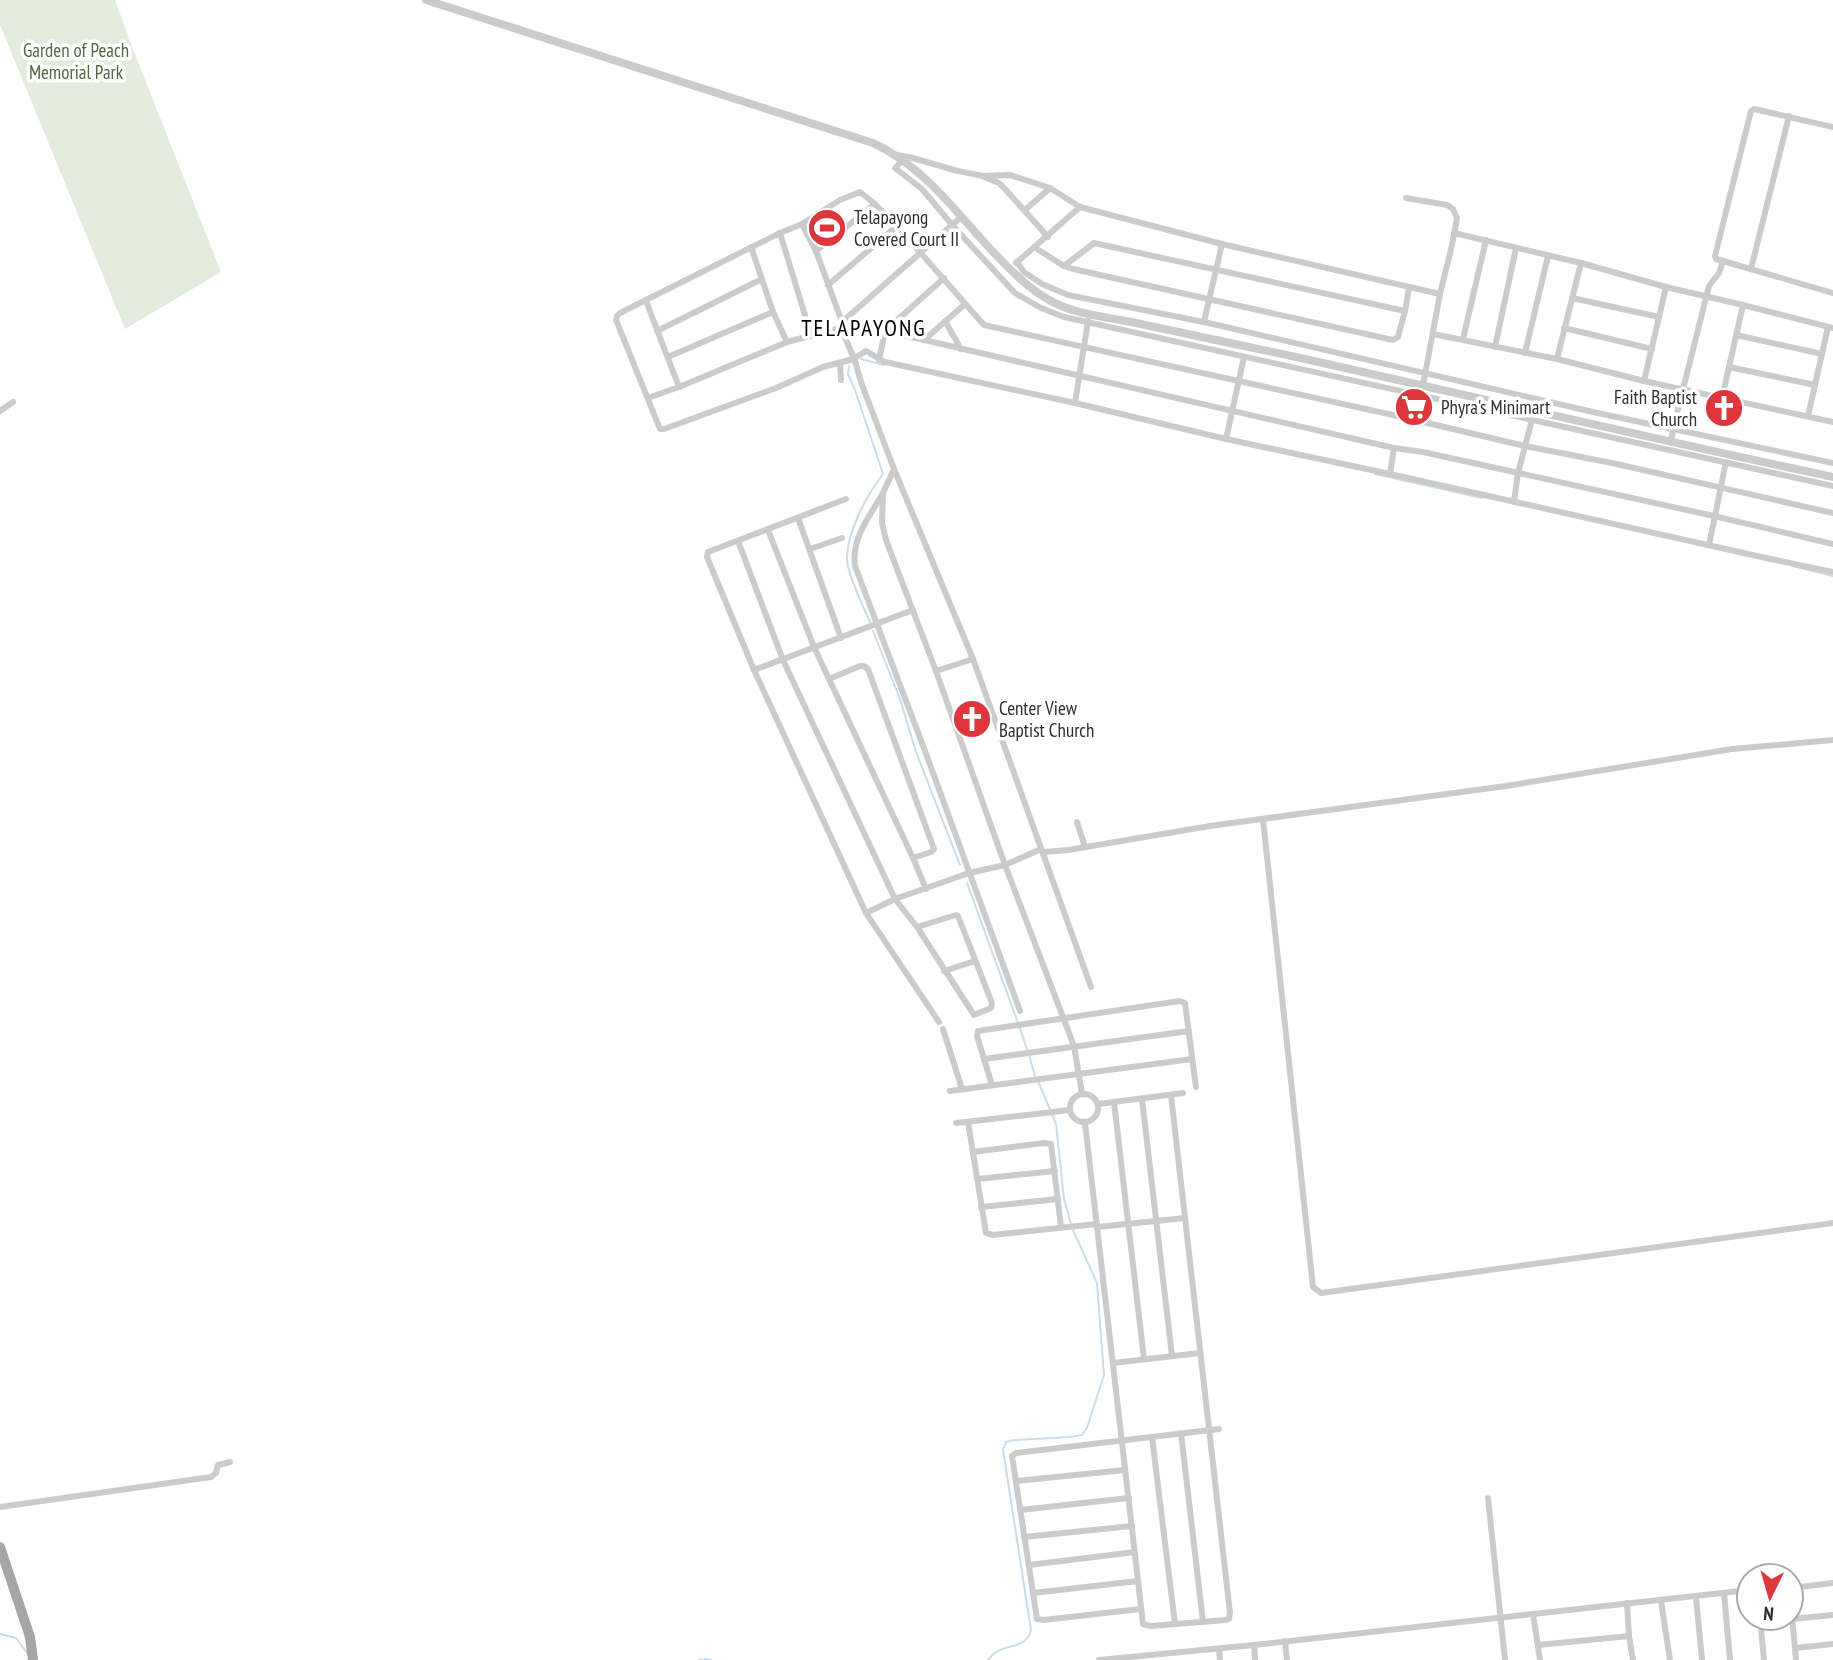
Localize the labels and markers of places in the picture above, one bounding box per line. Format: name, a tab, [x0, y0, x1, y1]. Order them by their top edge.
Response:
place label: Telapayong Covered Court II	[854, 205, 959, 251]
sports icon: Telapayong Covered Court II	[806, 207, 848, 249]
place label: Faith Baptist Church	[1614, 385, 1698, 431]
supermarket icon: Phyra's Minimart	[1393, 386, 1435, 428]
church icon: Faith Baptist Church	[1703, 387, 1745, 429]
place label: Phyra's Minimart	[1441, 395, 1551, 419]
place label: Center View Baptist Church	[999, 696, 1094, 742]
church icon: Center View Baptist Church	[951, 698, 993, 740]

